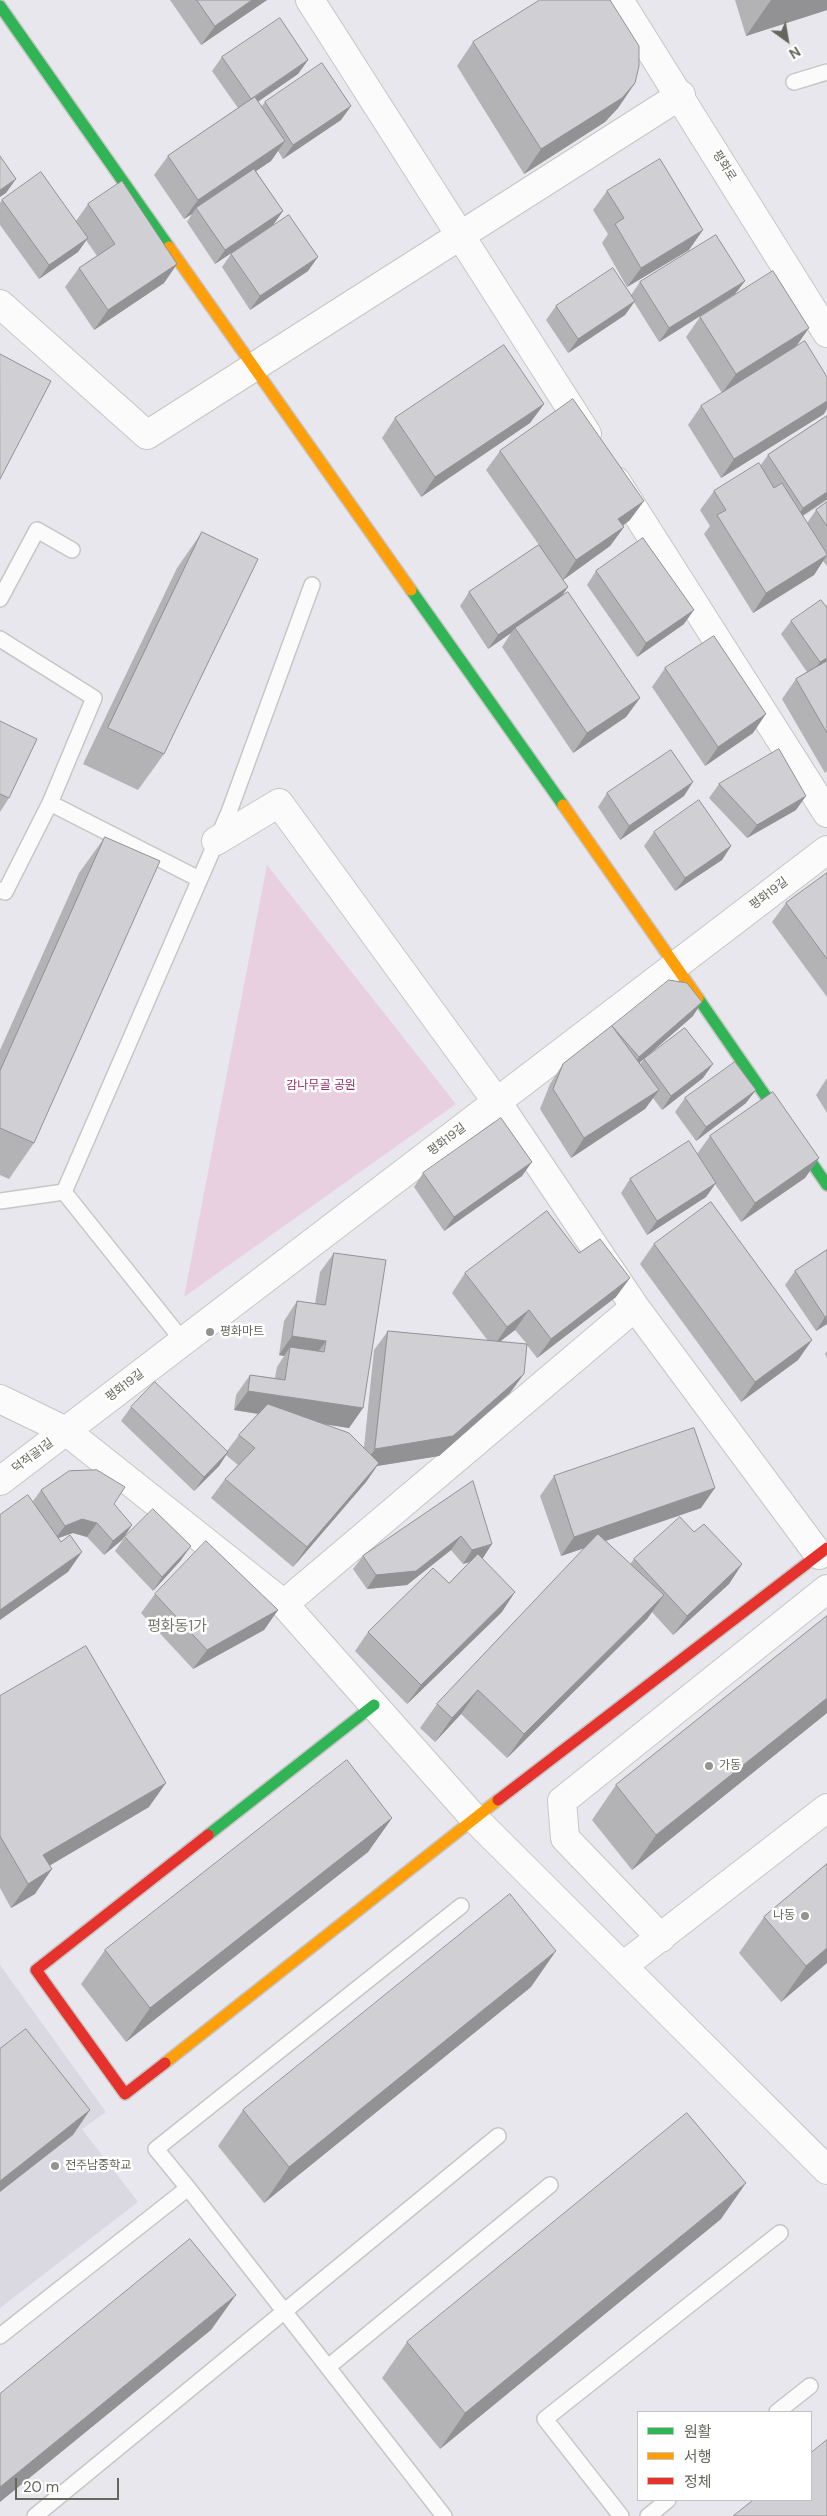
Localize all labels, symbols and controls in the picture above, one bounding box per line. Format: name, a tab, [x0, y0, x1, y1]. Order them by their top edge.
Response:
north arrow	[762, 15, 812, 65]
text: N	[786, 42, 804, 63]
street label: 평화로	[709, 148, 739, 184]
street label: 평화19길	[747, 875, 791, 913]
park label: 감나무골 공원	[286, 1079, 356, 1093]
street label: 평화19길	[425, 1121, 469, 1159]
place label: 평화마트	[220, 1325, 264, 1339]
marker: 평화마트	[204, 1326, 216, 1338]
street label: 평화19길	[103, 1367, 147, 1405]
street label: 덕적골1길	[10, 1436, 56, 1476]
district label: 평화동1가	[147, 1618, 207, 1636]
place label: 가동	[719, 1759, 741, 1773]
marker: 가동	[703, 1760, 715, 1772]
place label: 나동	[773, 1909, 795, 1923]
marker: 나동	[799, 1910, 811, 1922]
place label: 전주남중학교	[65, 2159, 131, 2173]
marker: 전주남중학교	[49, 2160, 61, 2172]
legend	[637, 2411, 812, 2501]
text: 원활	[684, 2422, 712, 2442]
text: 서행	[684, 2447, 712, 2467]
scale bar	[18, 2468, 121, 2500]
text: 정체	[684, 2472, 712, 2492]
text: 20 m	[23, 2477, 59, 2497]

